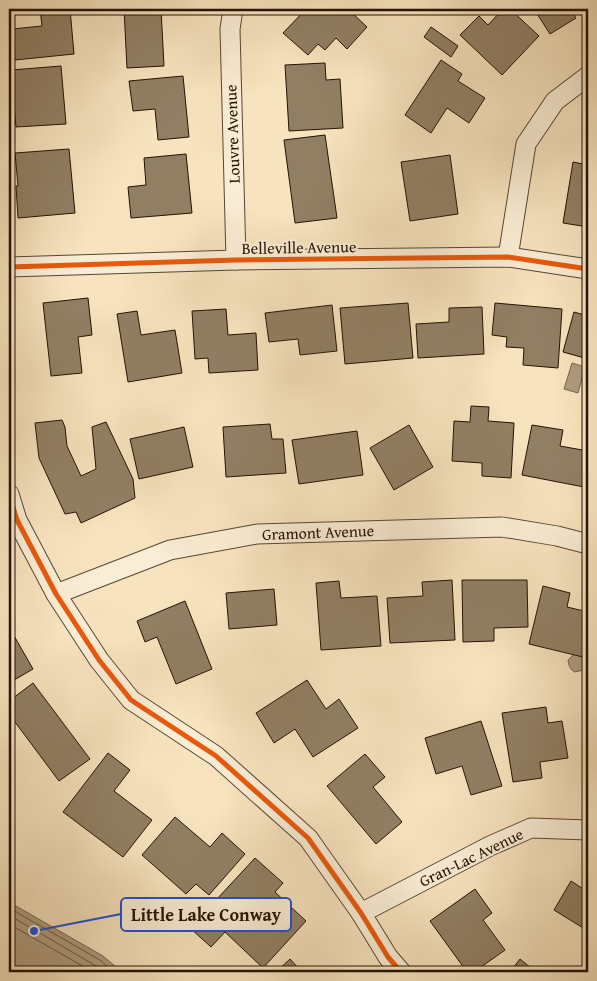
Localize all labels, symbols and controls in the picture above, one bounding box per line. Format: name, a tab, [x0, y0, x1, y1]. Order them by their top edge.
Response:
street label: Louvre Avenue	[218, 84, 246, 184]
street label: Belleville Avenue	[241, 234, 357, 260]
street label: Gramont Avenue	[262, 518, 374, 546]
street label: Gran-Lac Avenue	[415, 821, 527, 893]
callout: Little Lake Conway	[121, 898, 291, 931]
text: Little Lake Conway	[131, 901, 282, 928]

